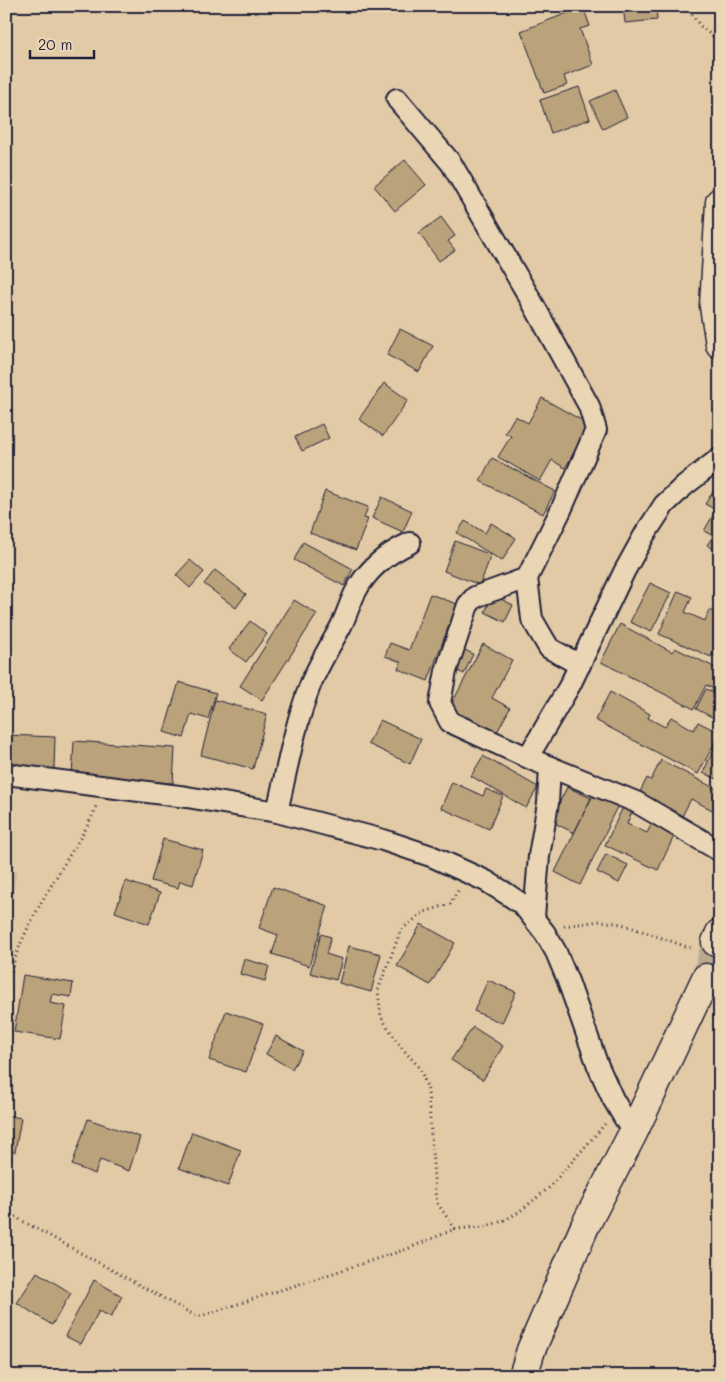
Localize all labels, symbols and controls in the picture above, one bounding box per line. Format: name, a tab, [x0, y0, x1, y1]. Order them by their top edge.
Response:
scale bar	[30, 28, 94, 60]
text: 20 m	[38, 34, 72, 54]

